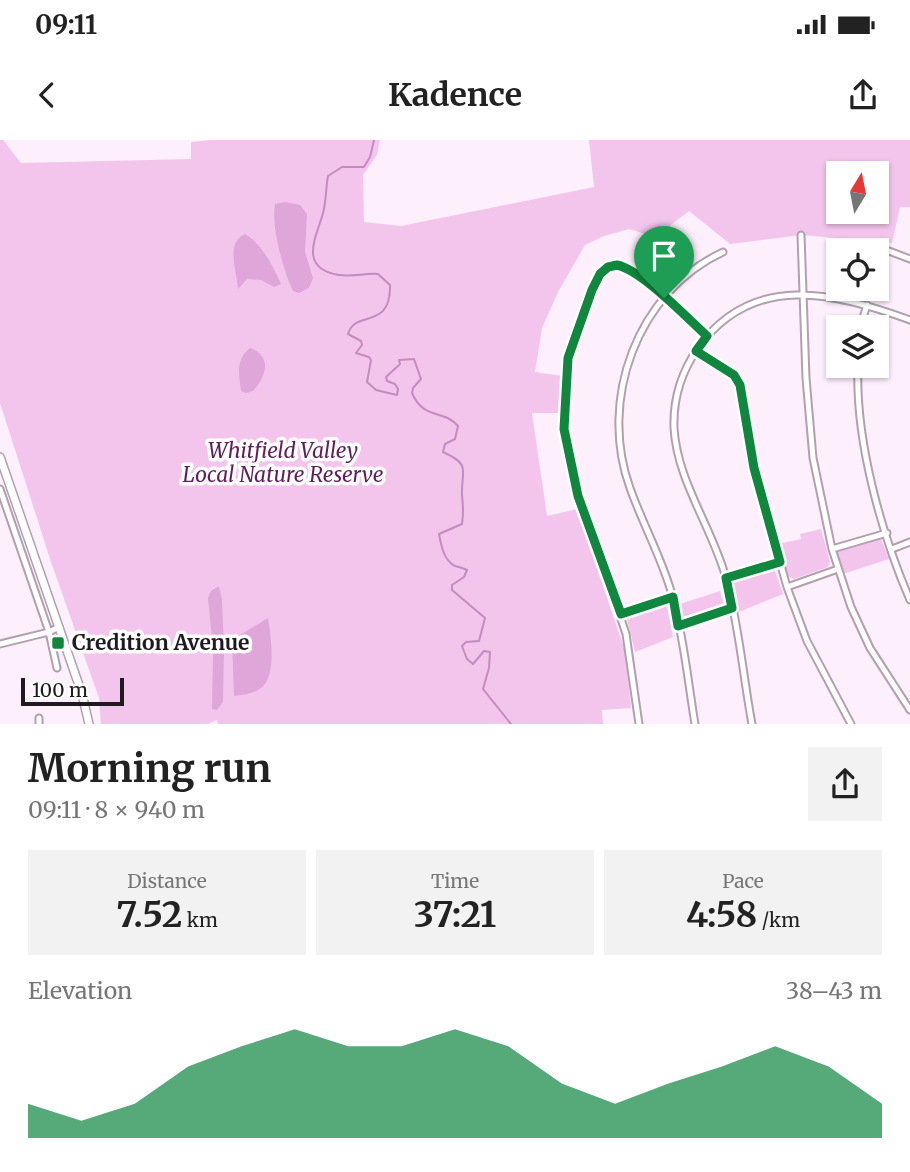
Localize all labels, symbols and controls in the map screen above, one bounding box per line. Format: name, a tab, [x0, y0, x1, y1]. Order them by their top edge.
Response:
text: 09:11	[35, 8, 97, 41]
text: Kadence	[388, 75, 522, 115]
icon: back	[28, 76, 66, 114]
icon: share	[844, 76, 882, 114]
north arrow	[826, 161, 889, 224]
map controls	[826, 161, 889, 378]
pin	[634, 226, 694, 298]
icon: arrive	[645, 237, 683, 275]
button: locate	[826, 238, 889, 301]
button: layers	[826, 315, 889, 378]
park label: Whitfield Valley Local Nature Reserve	[183, 437, 383, 488]
place label: Credition Avenue	[72, 629, 249, 656]
marker: Credition Avenue	[50, 635, 66, 651]
scale bar	[21, 675, 124, 707]
text: 100 m	[32, 678, 88, 702]
text: Morning run	[28, 745, 271, 792]
button: share	[808, 747, 882, 821]
text: 09:11 · 8 × 940 m	[28, 795, 205, 824]
text: Distance	[127, 869, 207, 893]
text: Time	[431, 869, 479, 893]
text: Pace	[722, 869, 764, 893]
text: 7.52	[116, 893, 182, 937]
text: 37:21	[414, 893, 496, 937]
text: 4:58	[686, 893, 757, 937]
text: km	[182, 908, 218, 932]
text: /km	[757, 908, 800, 932]
text: Elevation	[28, 976, 132, 1005]
text: 38–43 m	[786, 976, 882, 1005]

